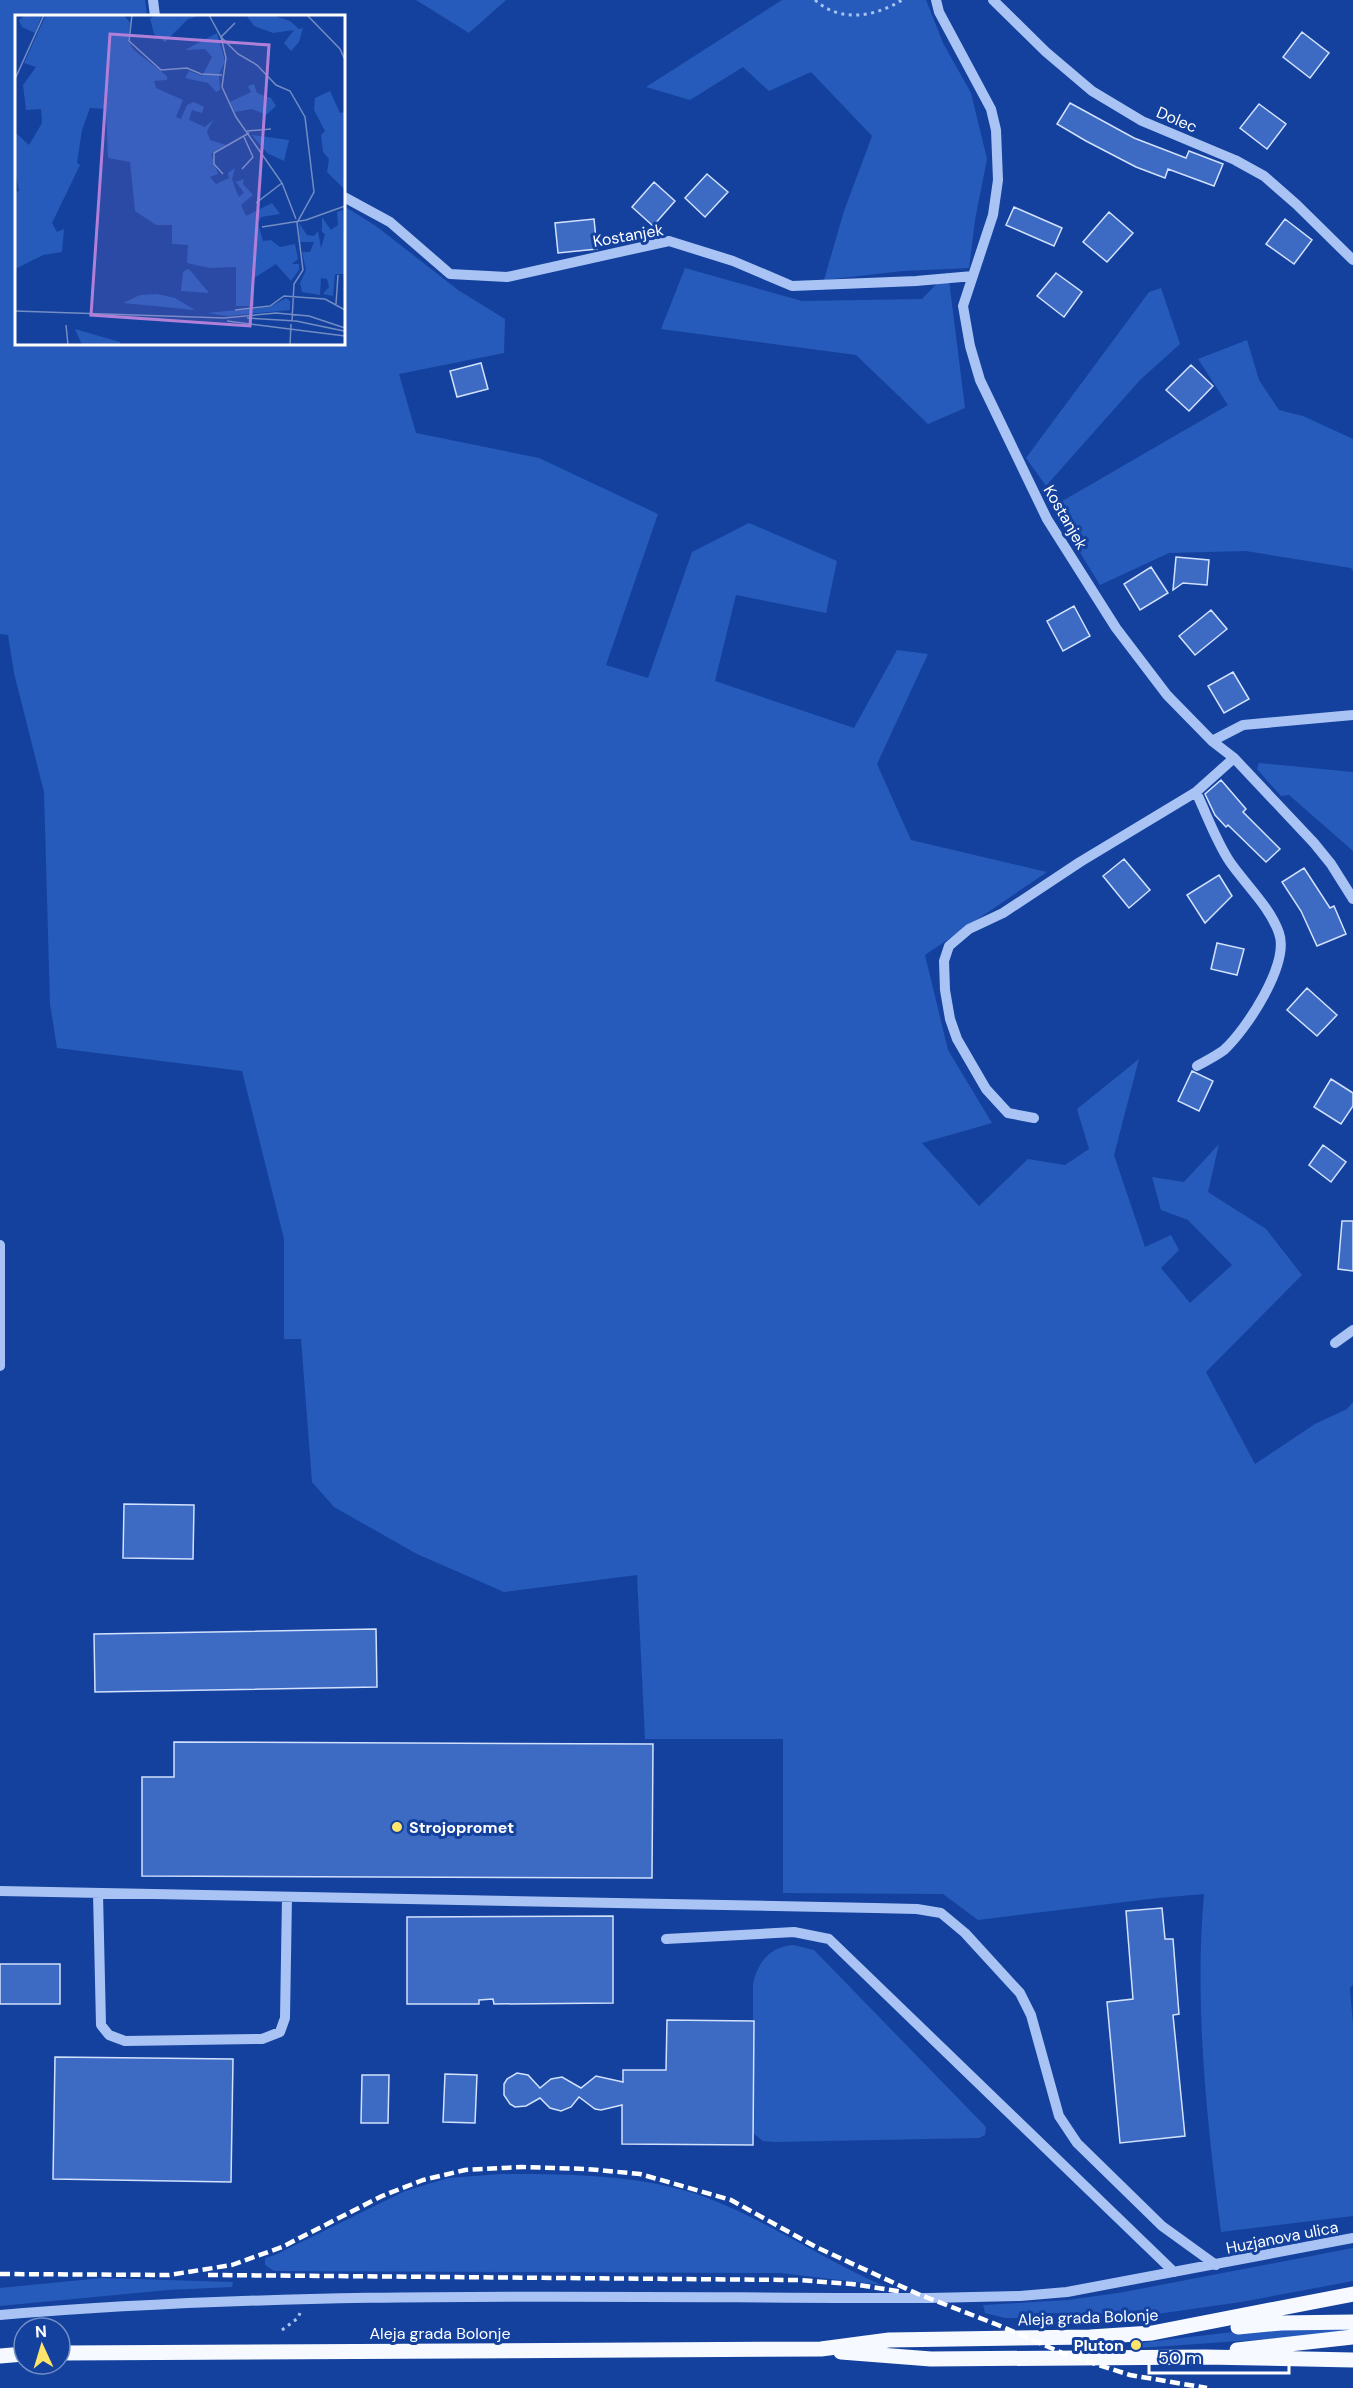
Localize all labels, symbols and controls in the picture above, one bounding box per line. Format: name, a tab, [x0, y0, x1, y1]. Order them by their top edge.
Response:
inset map	[15, 15, 345, 345]
street label: Dolec	[1153, 102, 1200, 137]
street label: Kostanjek	[591, 219, 665, 252]
street label: Kostanjek	[1039, 481, 1092, 553]
place label: Strojopromet	[409, 1817, 514, 1838]
marker: Strojopromet	[390, 1820, 404, 1834]
street label: Huzjanova ulica	[1224, 2216, 1340, 2259]
street label: Aleja grada Bolonje	[1017, 2305, 1159, 2330]
north arrow	[12, 2316, 72, 2376]
text: N	[34, 2321, 48, 2342]
street label: Aleja grada Bolonje	[369, 2323, 511, 2344]
place label: Pluton	[1074, 2335, 1124, 2356]
scale bar	[1149, 2337, 1288, 2375]
marker: Pluton	[1129, 2338, 1143, 2352]
text: 50 m	[1158, 2346, 1202, 2370]

